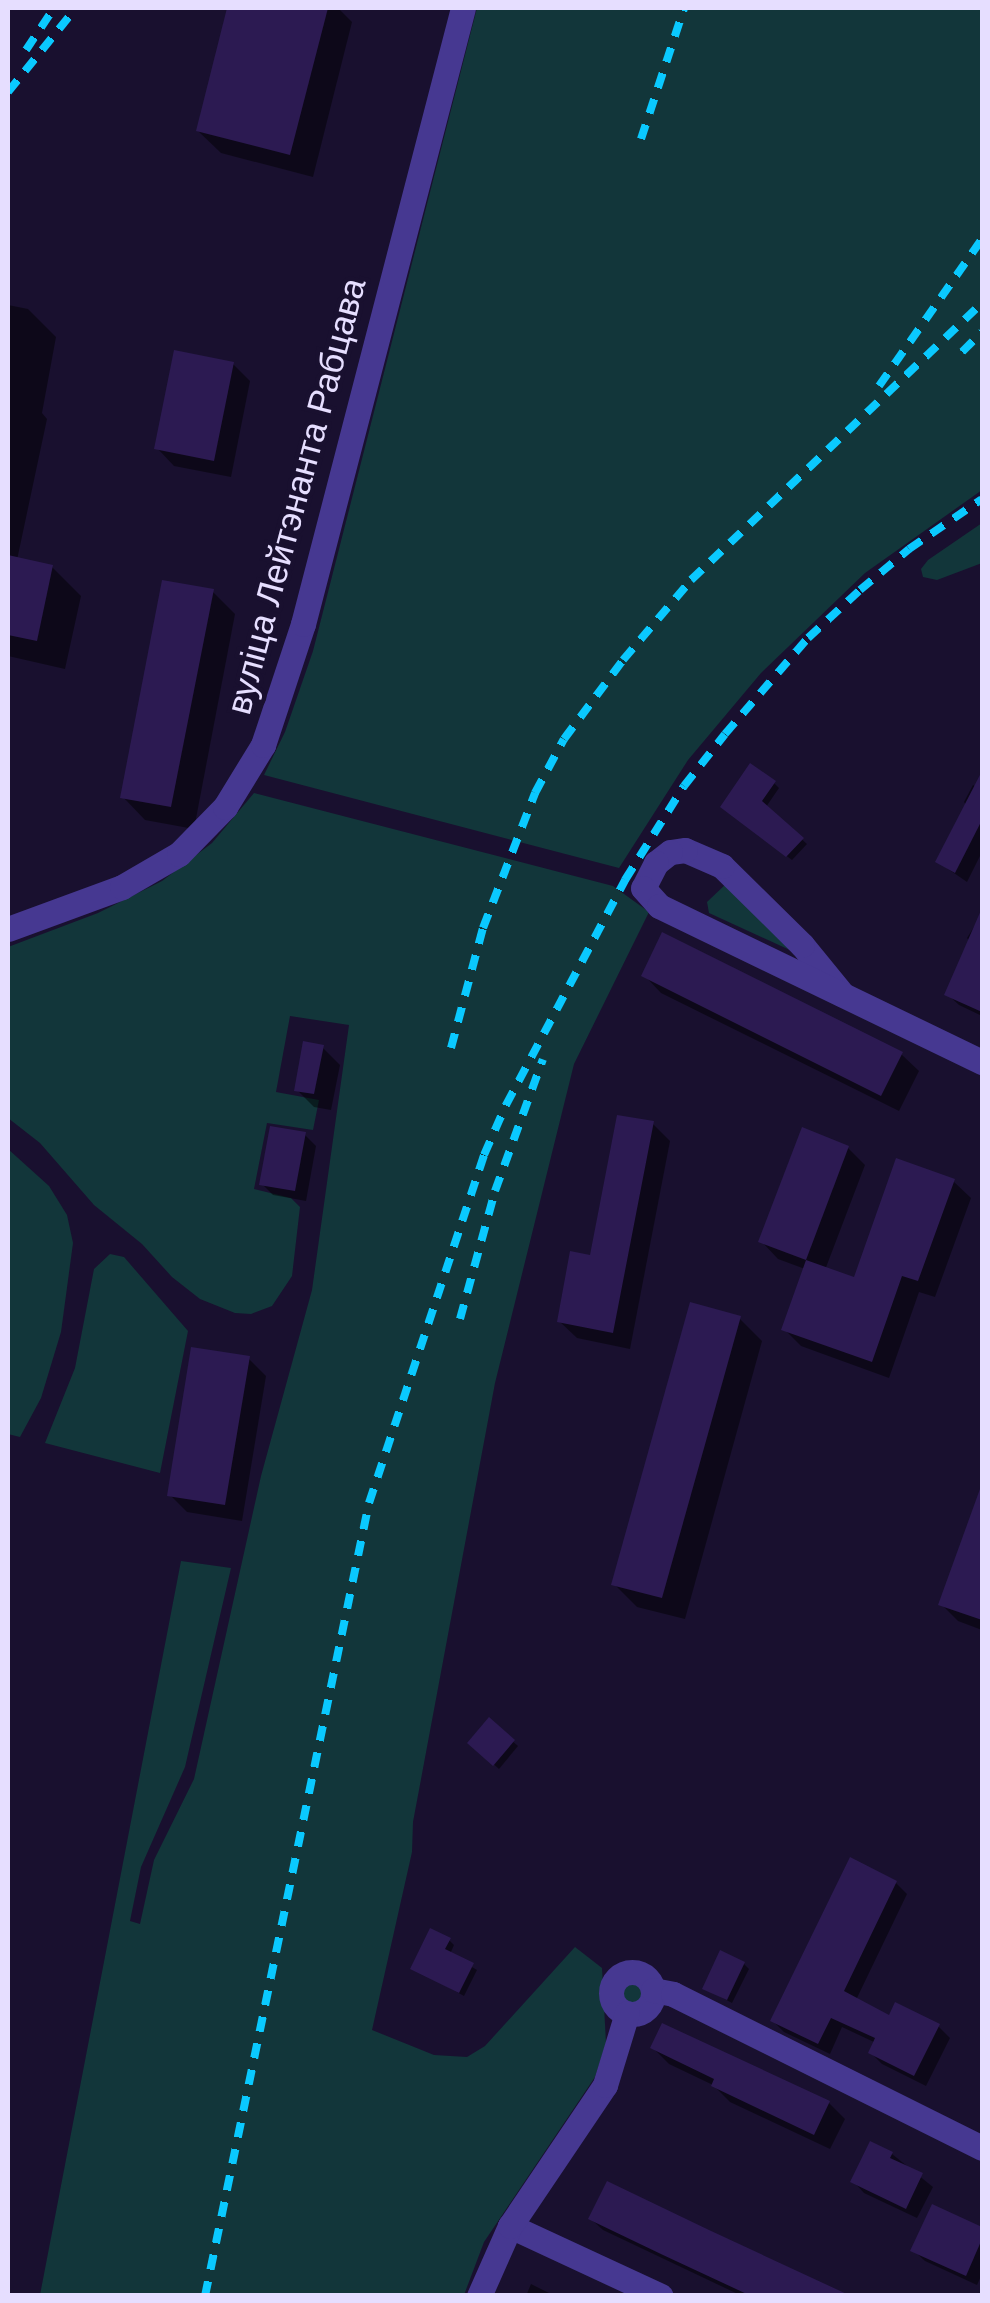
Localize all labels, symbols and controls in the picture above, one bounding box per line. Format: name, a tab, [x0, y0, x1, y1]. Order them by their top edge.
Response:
street label: вуліца Лейтэнанта Рабцава	[218, 273, 374, 719]

